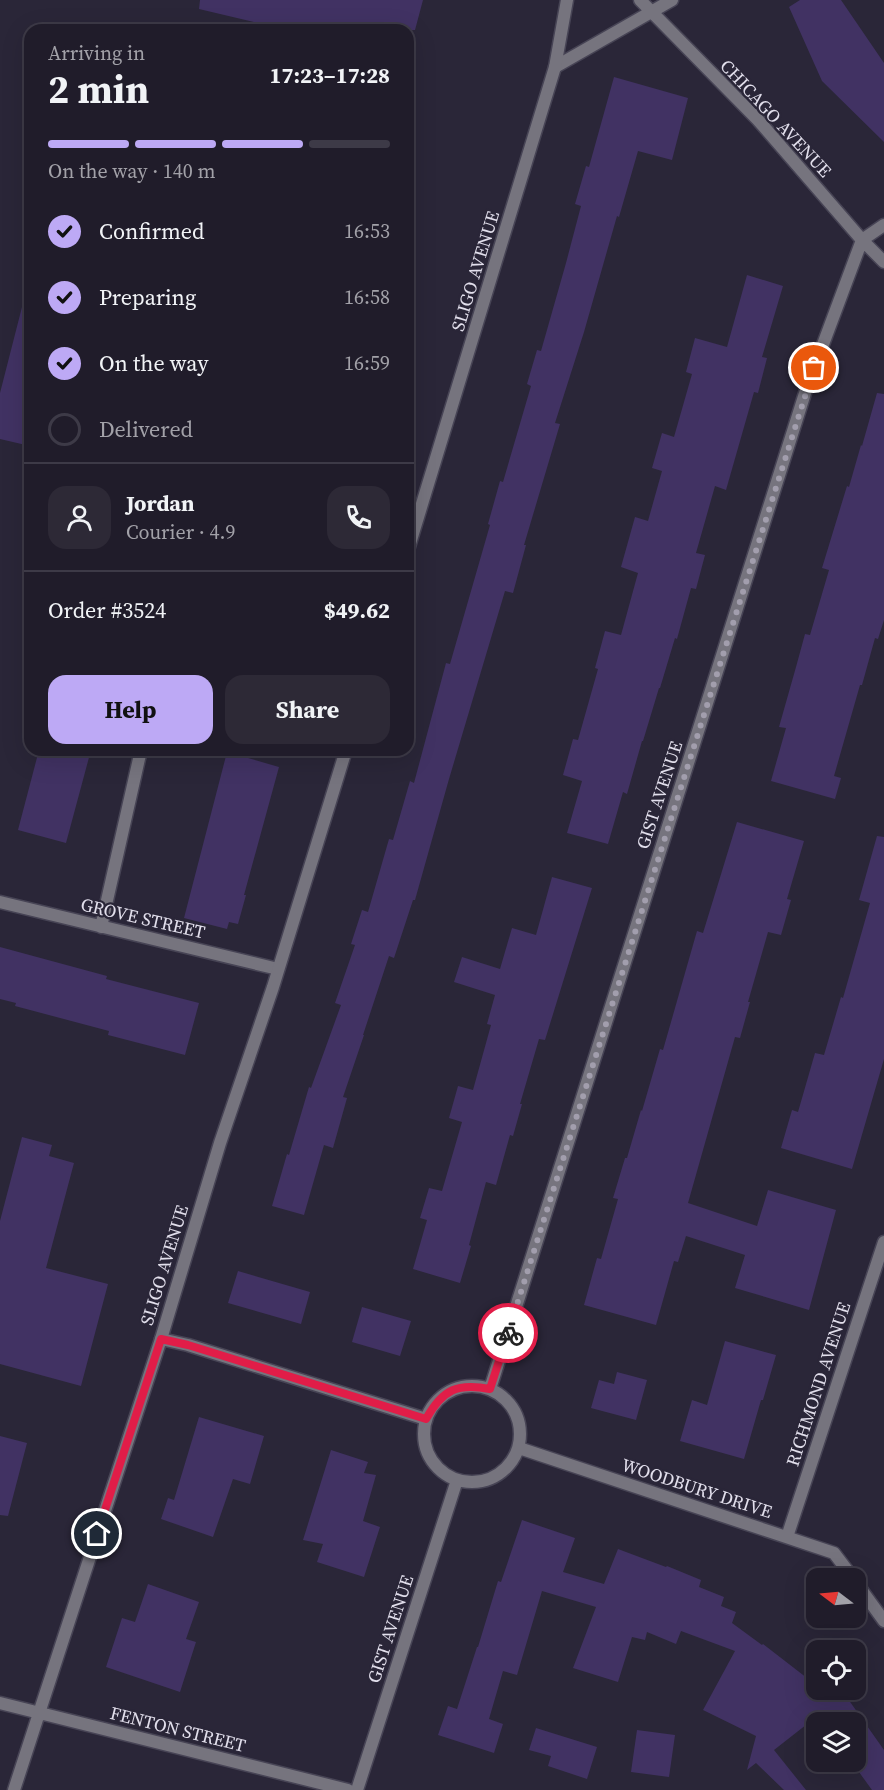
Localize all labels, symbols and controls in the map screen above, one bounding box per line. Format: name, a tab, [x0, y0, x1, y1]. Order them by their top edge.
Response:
text: Arriving in	[48, 39, 145, 67]
street label: CHICAGO AVENUE	[715, 53, 837, 183]
text: 17:23–17:28	[270, 60, 390, 90]
text: 2 min	[48, 63, 149, 116]
text: On the way · 140 m	[48, 157, 215, 185]
street label: SLIGO AVENUE	[445, 208, 505, 334]
icon: check	[48, 215, 81, 248]
text: Confirmed	[99, 216, 204, 246]
text: 16:53	[344, 217, 390, 245]
icon: check	[48, 281, 81, 314]
text: Preparing	[99, 282, 196, 312]
text: 16:58	[344, 283, 390, 311]
pin	[788, 342, 839, 393]
icon: check	[48, 347, 81, 380]
text: On the way	[99, 348, 208, 378]
text: 16:59	[344, 349, 390, 377]
icon: bag	[797, 351, 830, 384]
text: Delivered	[99, 414, 193, 444]
button: person	[48, 486, 111, 549]
button: phone	[327, 486, 390, 549]
text: Jordan	[126, 488, 194, 518]
text: Courier · 4.9	[126, 518, 235, 546]
text: Order #3524	[48, 595, 166, 625]
text: $49.62	[324, 595, 390, 625]
button: Help	[48, 675, 213, 744]
button: Share	[225, 675, 390, 744]
street label: GIST AVENUE	[630, 738, 688, 852]
street label: GROVE STREET	[78, 892, 208, 944]
street label: SLIGO AVENUE	[134, 1202, 194, 1328]
street label: RICHMOND AVENUE	[780, 1299, 856, 1469]
courier	[478, 1303, 538, 1363]
icon: bike	[492, 1317, 525, 1350]
street label: WOODBURY DRIVE	[618, 1452, 776, 1524]
pin	[71, 1508, 122, 1559]
icon: home	[80, 1517, 113, 1550]
north arrow	[806, 1568, 866, 1628]
map controls	[806, 1568, 866, 1772]
street label: GIST AVENUE	[361, 1572, 419, 1686]
button: locate	[806, 1640, 866, 1700]
street label: FENTON STREET	[108, 1700, 249, 1758]
button: layers	[806, 1712, 866, 1772]

